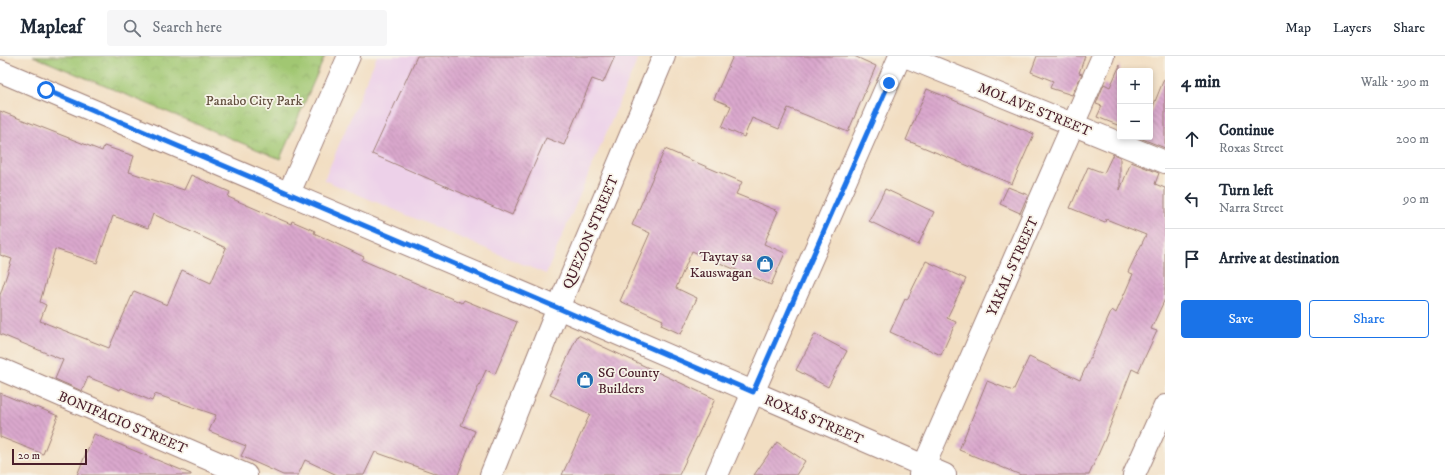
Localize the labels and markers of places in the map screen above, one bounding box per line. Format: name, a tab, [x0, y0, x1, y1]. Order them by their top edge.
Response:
place label: Taytay sa Kauswagan	[690, 248, 753, 282]
shop icon: Taytay sa Kauswagan	[755, 254, 775, 274]
place label: SG County Builders	[598, 364, 660, 398]
shop icon: SG County Builders	[575, 370, 595, 390]

